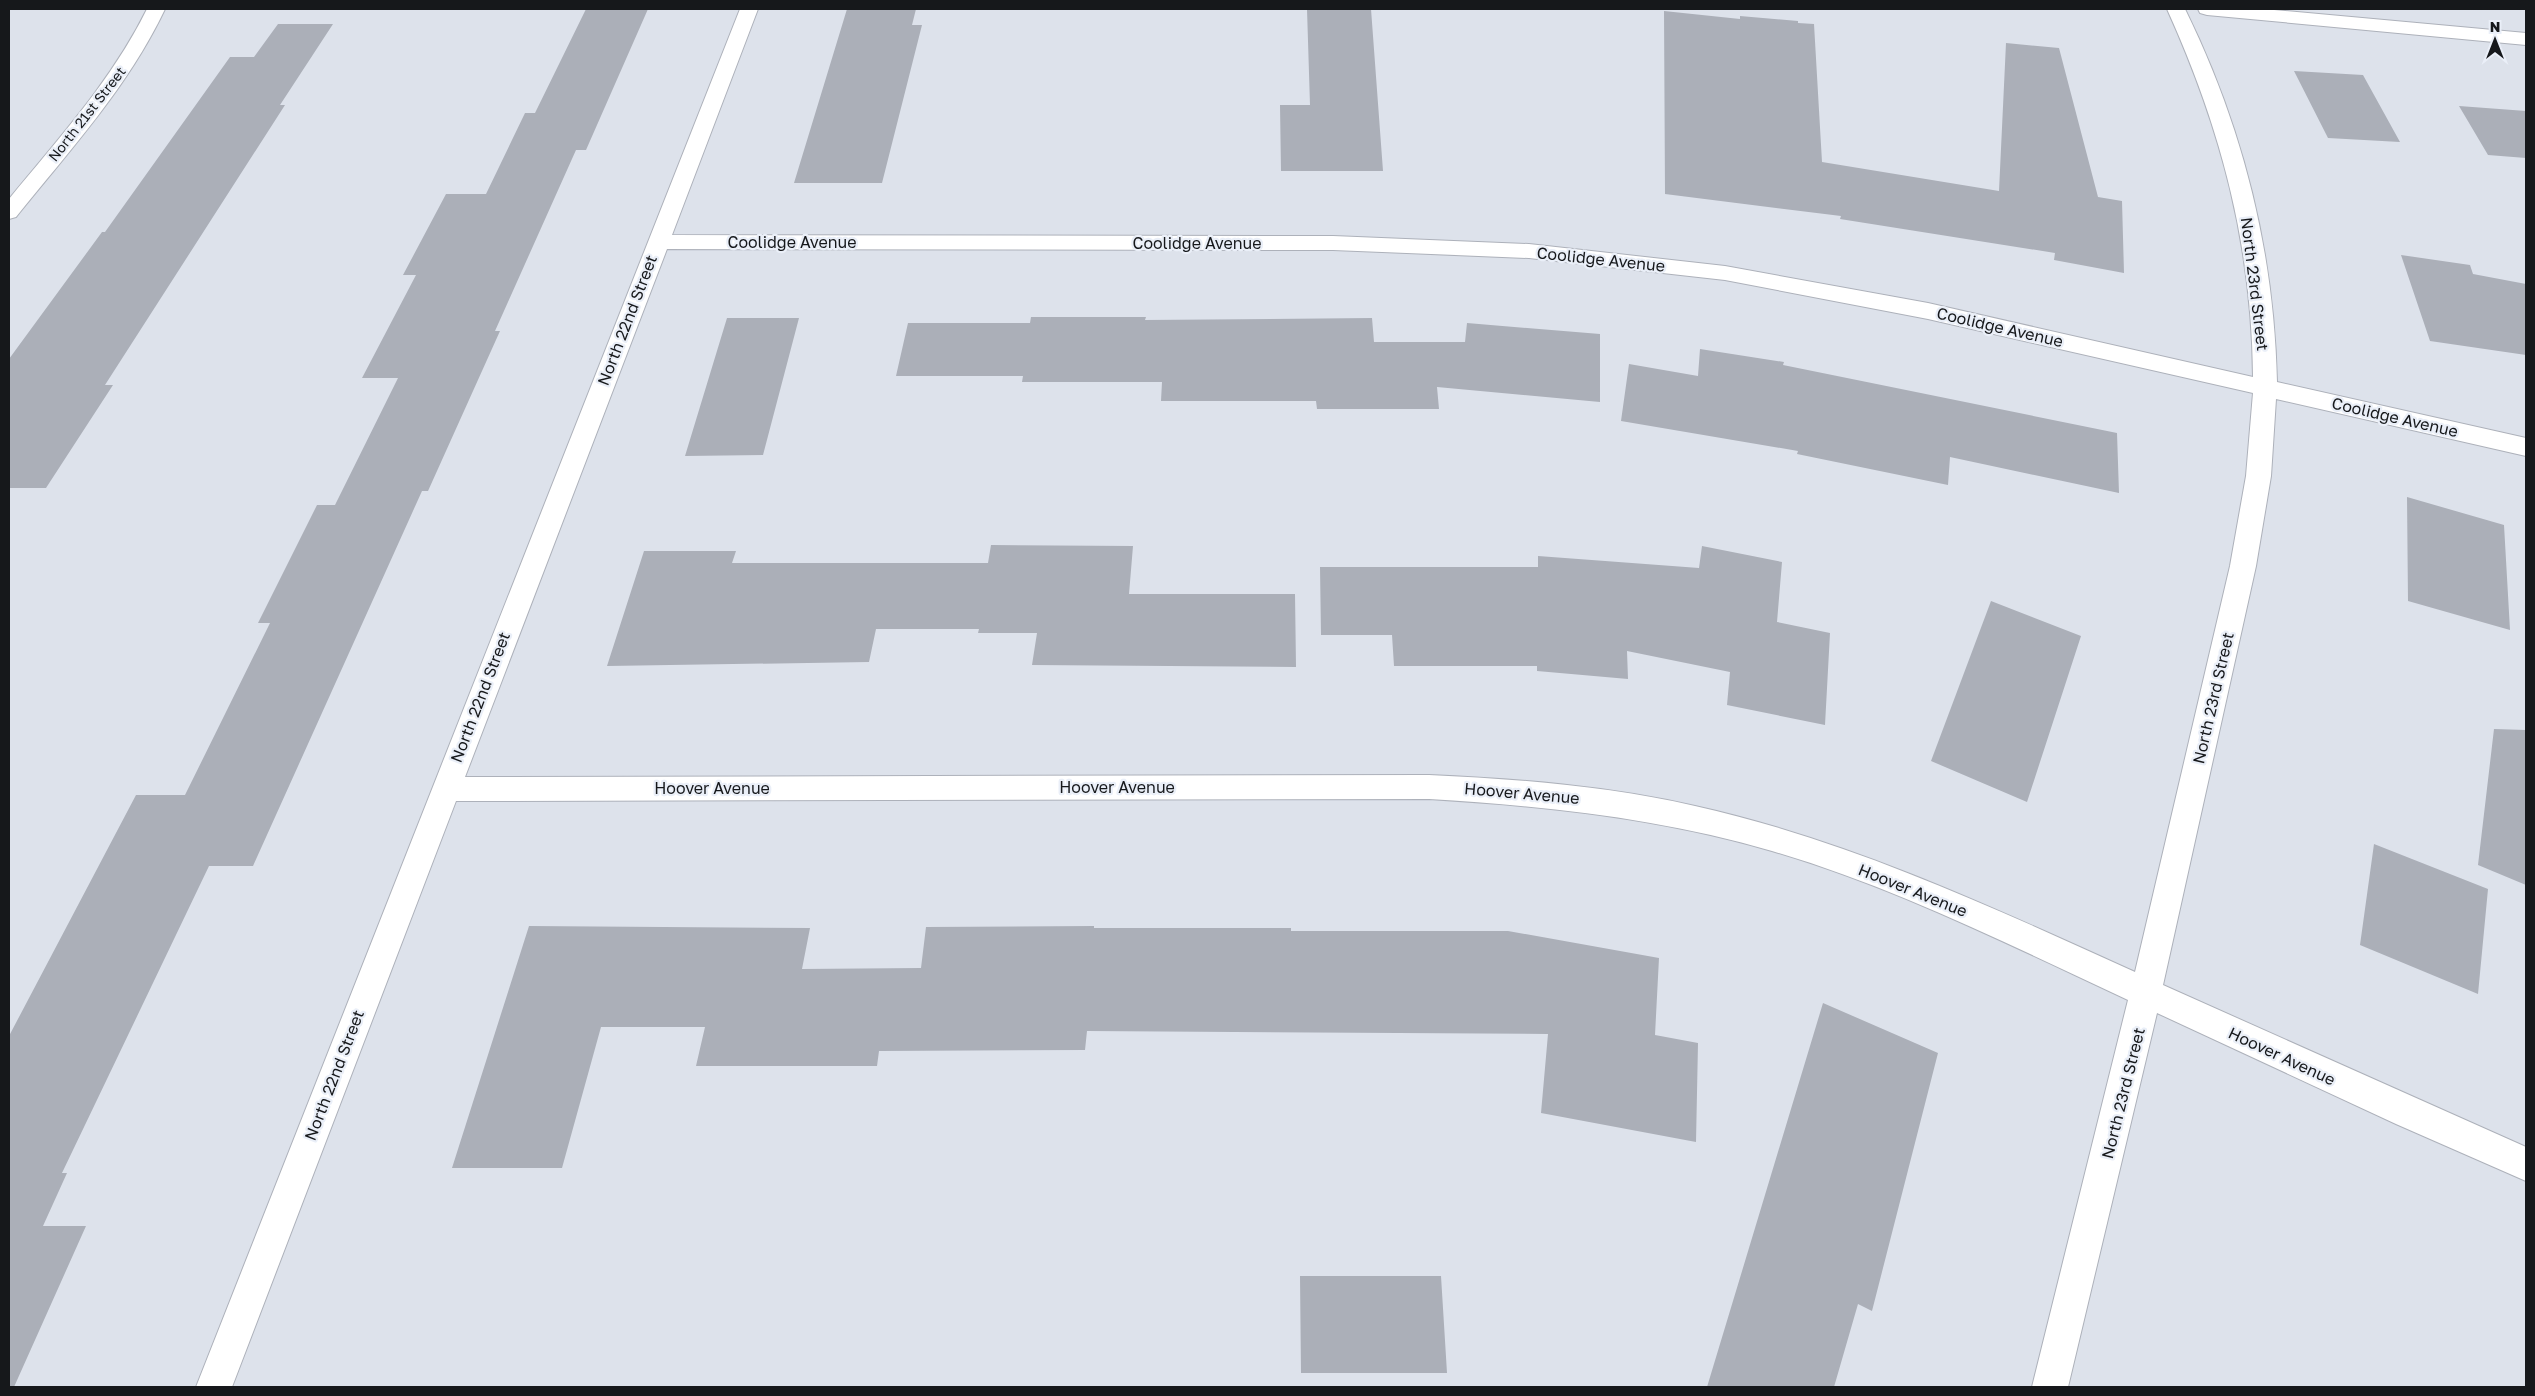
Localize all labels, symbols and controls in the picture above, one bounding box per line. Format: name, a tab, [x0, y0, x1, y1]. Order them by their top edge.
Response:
north arrow	[2470, 15, 2520, 65]
text: N	[2490, 18, 2500, 35]
street label: North 21st Street	[44, 63, 129, 164]
street label: North 23rd Street	[2237, 216, 2273, 352]
street label: Coolidge Avenue	[728, 232, 856, 252]
street label: Coolidge Avenue	[1133, 233, 1261, 253]
street label: Coolidge Avenue	[1536, 242, 1666, 276]
street label: North 22nd Street	[593, 252, 661, 388]
street label: Coolidge Avenue	[1935, 303, 2065, 351]
street label: Coolidge Avenue	[2330, 393, 2460, 441]
street label: North 22nd Street	[446, 629, 514, 765]
street label: North 23rd Street	[2188, 630, 2238, 766]
street label: Hoover Avenue	[1059, 777, 1175, 797]
street label: Hoover Avenue	[654, 778, 770, 798]
street label: Hoover Avenue	[1464, 778, 1580, 808]
street label: Hoover Avenue	[1856, 859, 1970, 921]
street label: North 22nd Street	[300, 1007, 368, 1143]
street label: Hoover Avenue	[2225, 1022, 2339, 1090]
street label: North 23rd Street	[2097, 1025, 2149, 1161]

